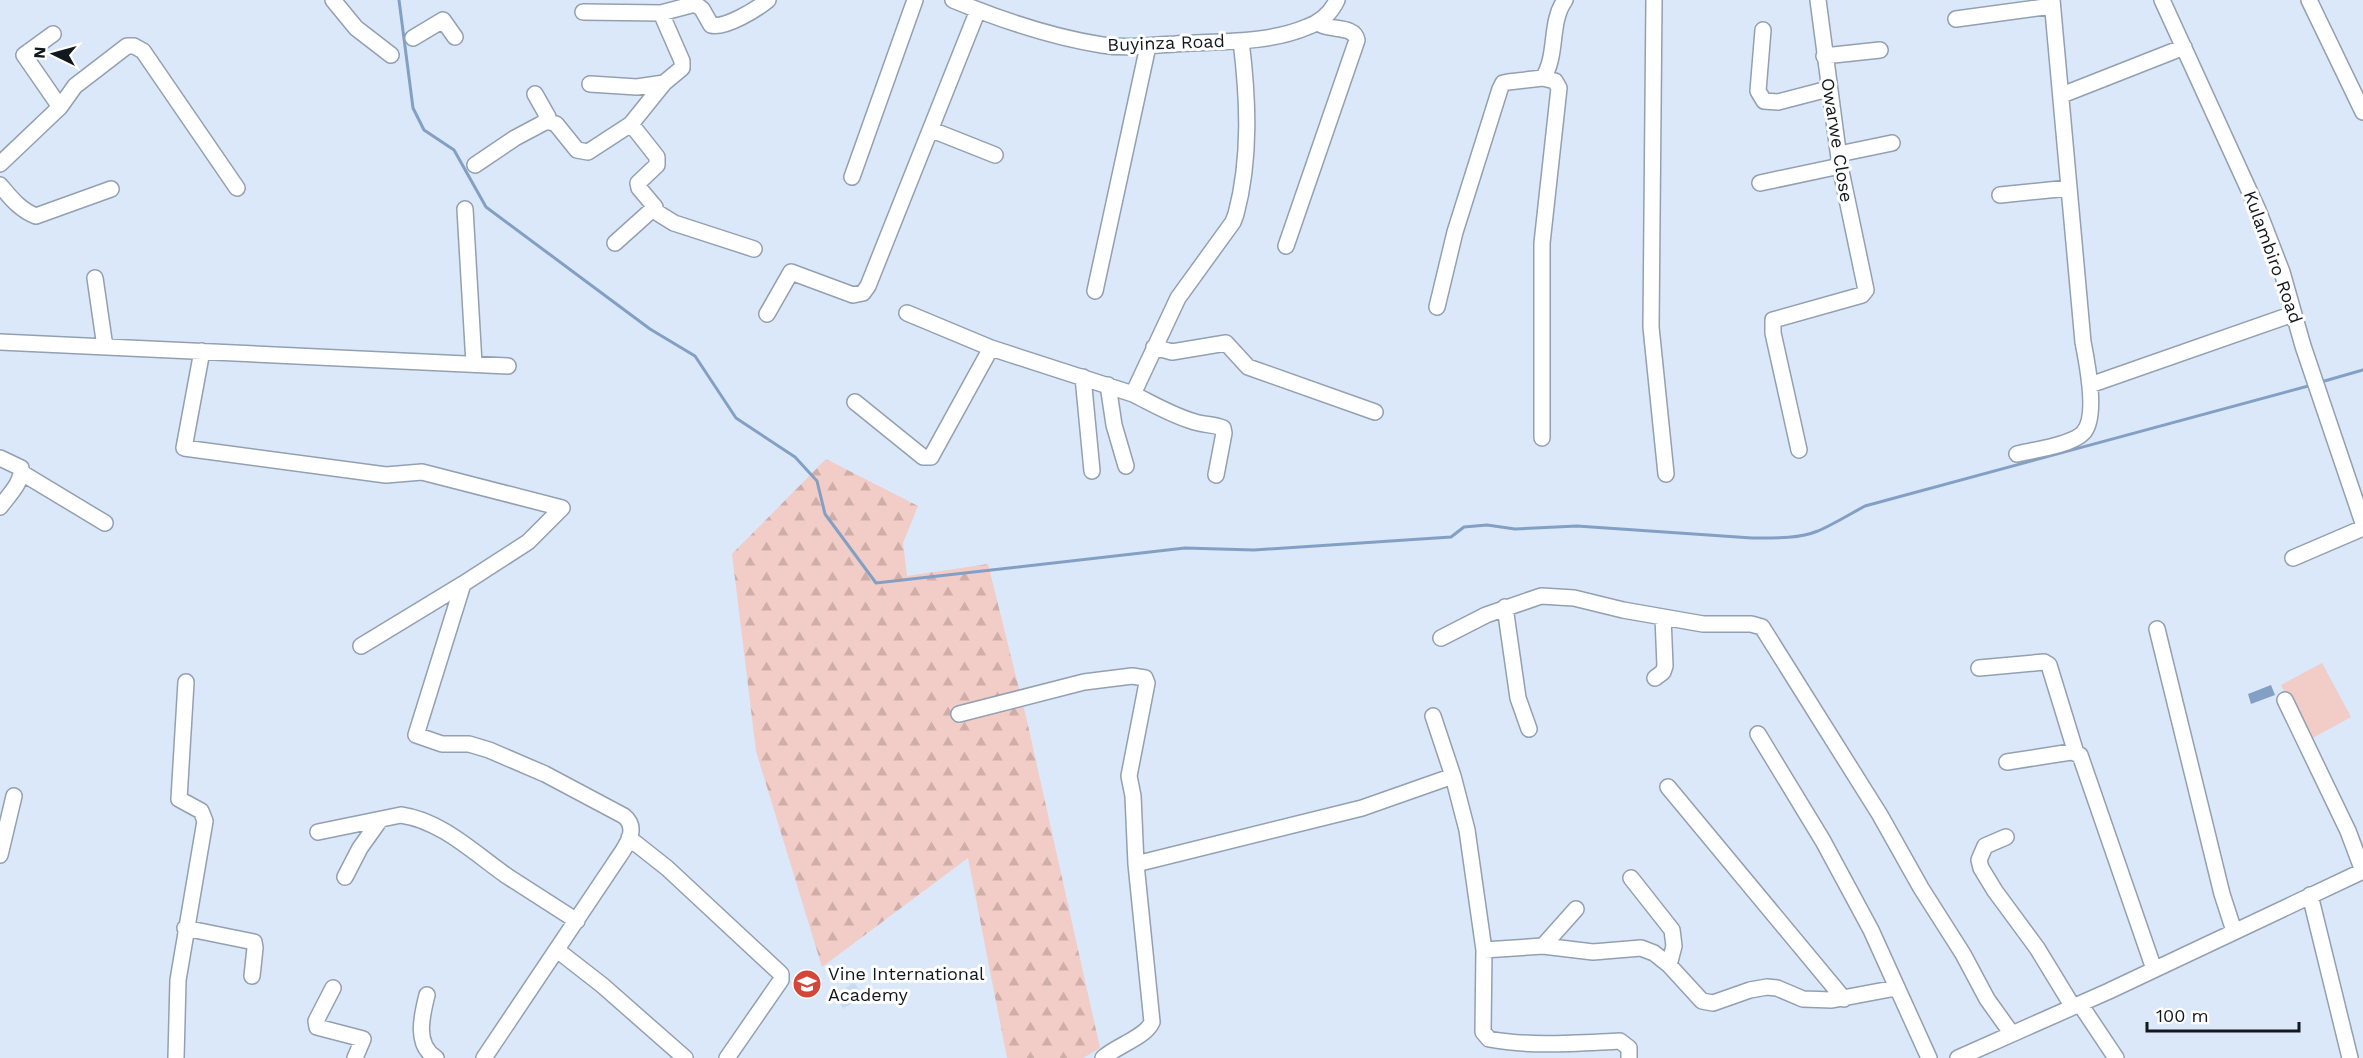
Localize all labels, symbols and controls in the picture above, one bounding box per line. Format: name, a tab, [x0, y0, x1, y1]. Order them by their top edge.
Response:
north arrow	[24, 24, 84, 84]
street label: Buyinza Road	[1107, 30, 1225, 55]
text: N	[30, 46, 50, 59]
street label: Owarwe Close	[1817, 76, 1858, 204]
street label: Kulambiro Road	[2240, 188, 2307, 326]
place label: Vine International Academy	[828, 963, 985, 1005]
school or university icon: Vine International Academy	[791, 968, 823, 1000]
scale bar	[2147, 995, 2298, 1033]
text: 100 m	[2156, 1005, 2209, 1026]

